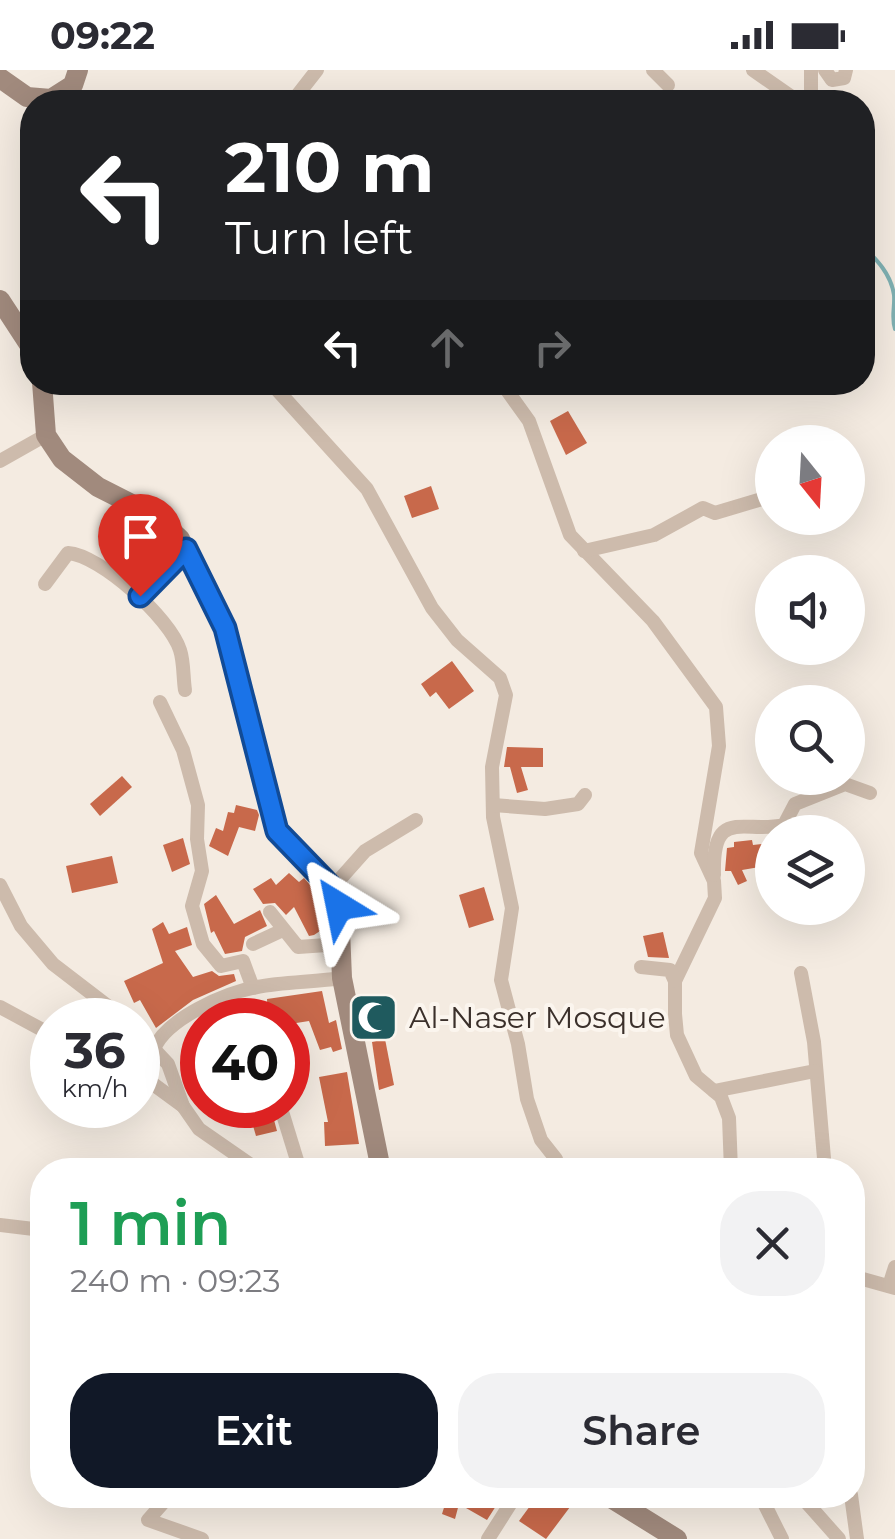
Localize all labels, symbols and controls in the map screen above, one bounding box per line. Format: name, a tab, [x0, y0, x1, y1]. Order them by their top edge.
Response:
text: 09:22	[50, 12, 155, 59]
text: 210 m	[225, 124, 435, 210]
icon: left	[60, 130, 190, 260]
text: Turn left	[225, 210, 413, 265]
icon: left	[315, 320, 370, 375]
icon: ahead	[420, 320, 475, 375]
icon: right	[525, 320, 580, 375]
north arrow	[755, 425, 865, 535]
map controls	[755, 425, 865, 925]
pin	[98, 494, 183, 597]
icon: arrive	[113, 509, 168, 564]
button: sound	[755, 555, 865, 665]
button: search	[755, 685, 865, 795]
button: layers	[755, 815, 865, 925]
position arrow	[287, 854, 391, 958]
mosque icon: Al-Naser Mosque	[348, 991, 400, 1043]
speed limit sign: 40	[180, 998, 310, 1128]
place label: Al-Naser Mosque	[409, 999, 666, 1036]
text: 36	[64, 1020, 126, 1081]
text: km/h	[62, 1073, 128, 1103]
text: 1 min	[70, 1187, 231, 1260]
button: close	[720, 1191, 825, 1296]
text: 240 m · 09:23	[70, 1261, 281, 1300]
button: Exit	[70, 1373, 438, 1488]
button: Share	[458, 1373, 825, 1488]

